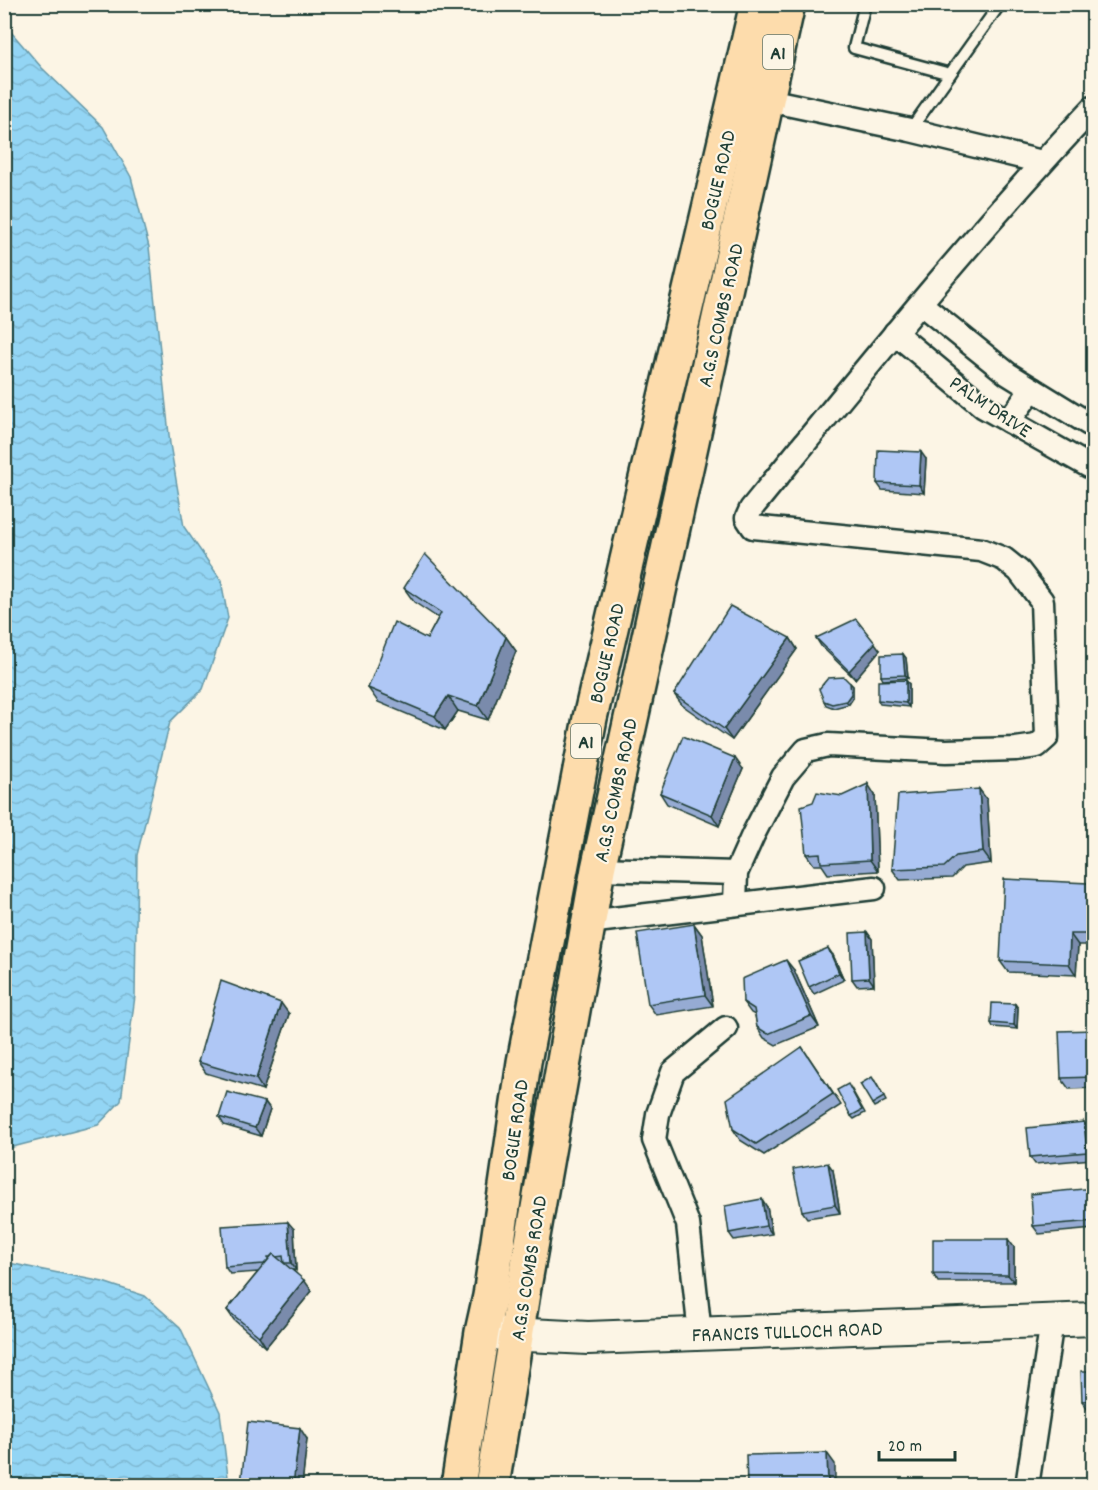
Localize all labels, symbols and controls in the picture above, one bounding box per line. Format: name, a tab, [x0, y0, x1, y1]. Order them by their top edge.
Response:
road number: A1	[763, 35, 793, 69]
street label: BOGUE ROAD	[694, 128, 746, 234]
street label: A.G.S COMBS ROAD	[692, 241, 754, 390]
street label: PALM DRIVE	[942, 370, 1037, 447]
street label: BOGUE ROAD	[583, 601, 635, 707]
street label: A.G.S COMBS ROAD	[588, 716, 648, 865]
road number: A1	[571, 724, 601, 758]
street label: BOGUE ROAD	[495, 1078, 539, 1183]
street label: A.G.S COMBS ROAD	[505, 1194, 557, 1343]
street label: FRANCIS TULLOCH ROAD	[691, 1316, 883, 1352]
scale bar	[879, 1424, 956, 1462]
text: 20 m	[888, 1435, 922, 1460]

